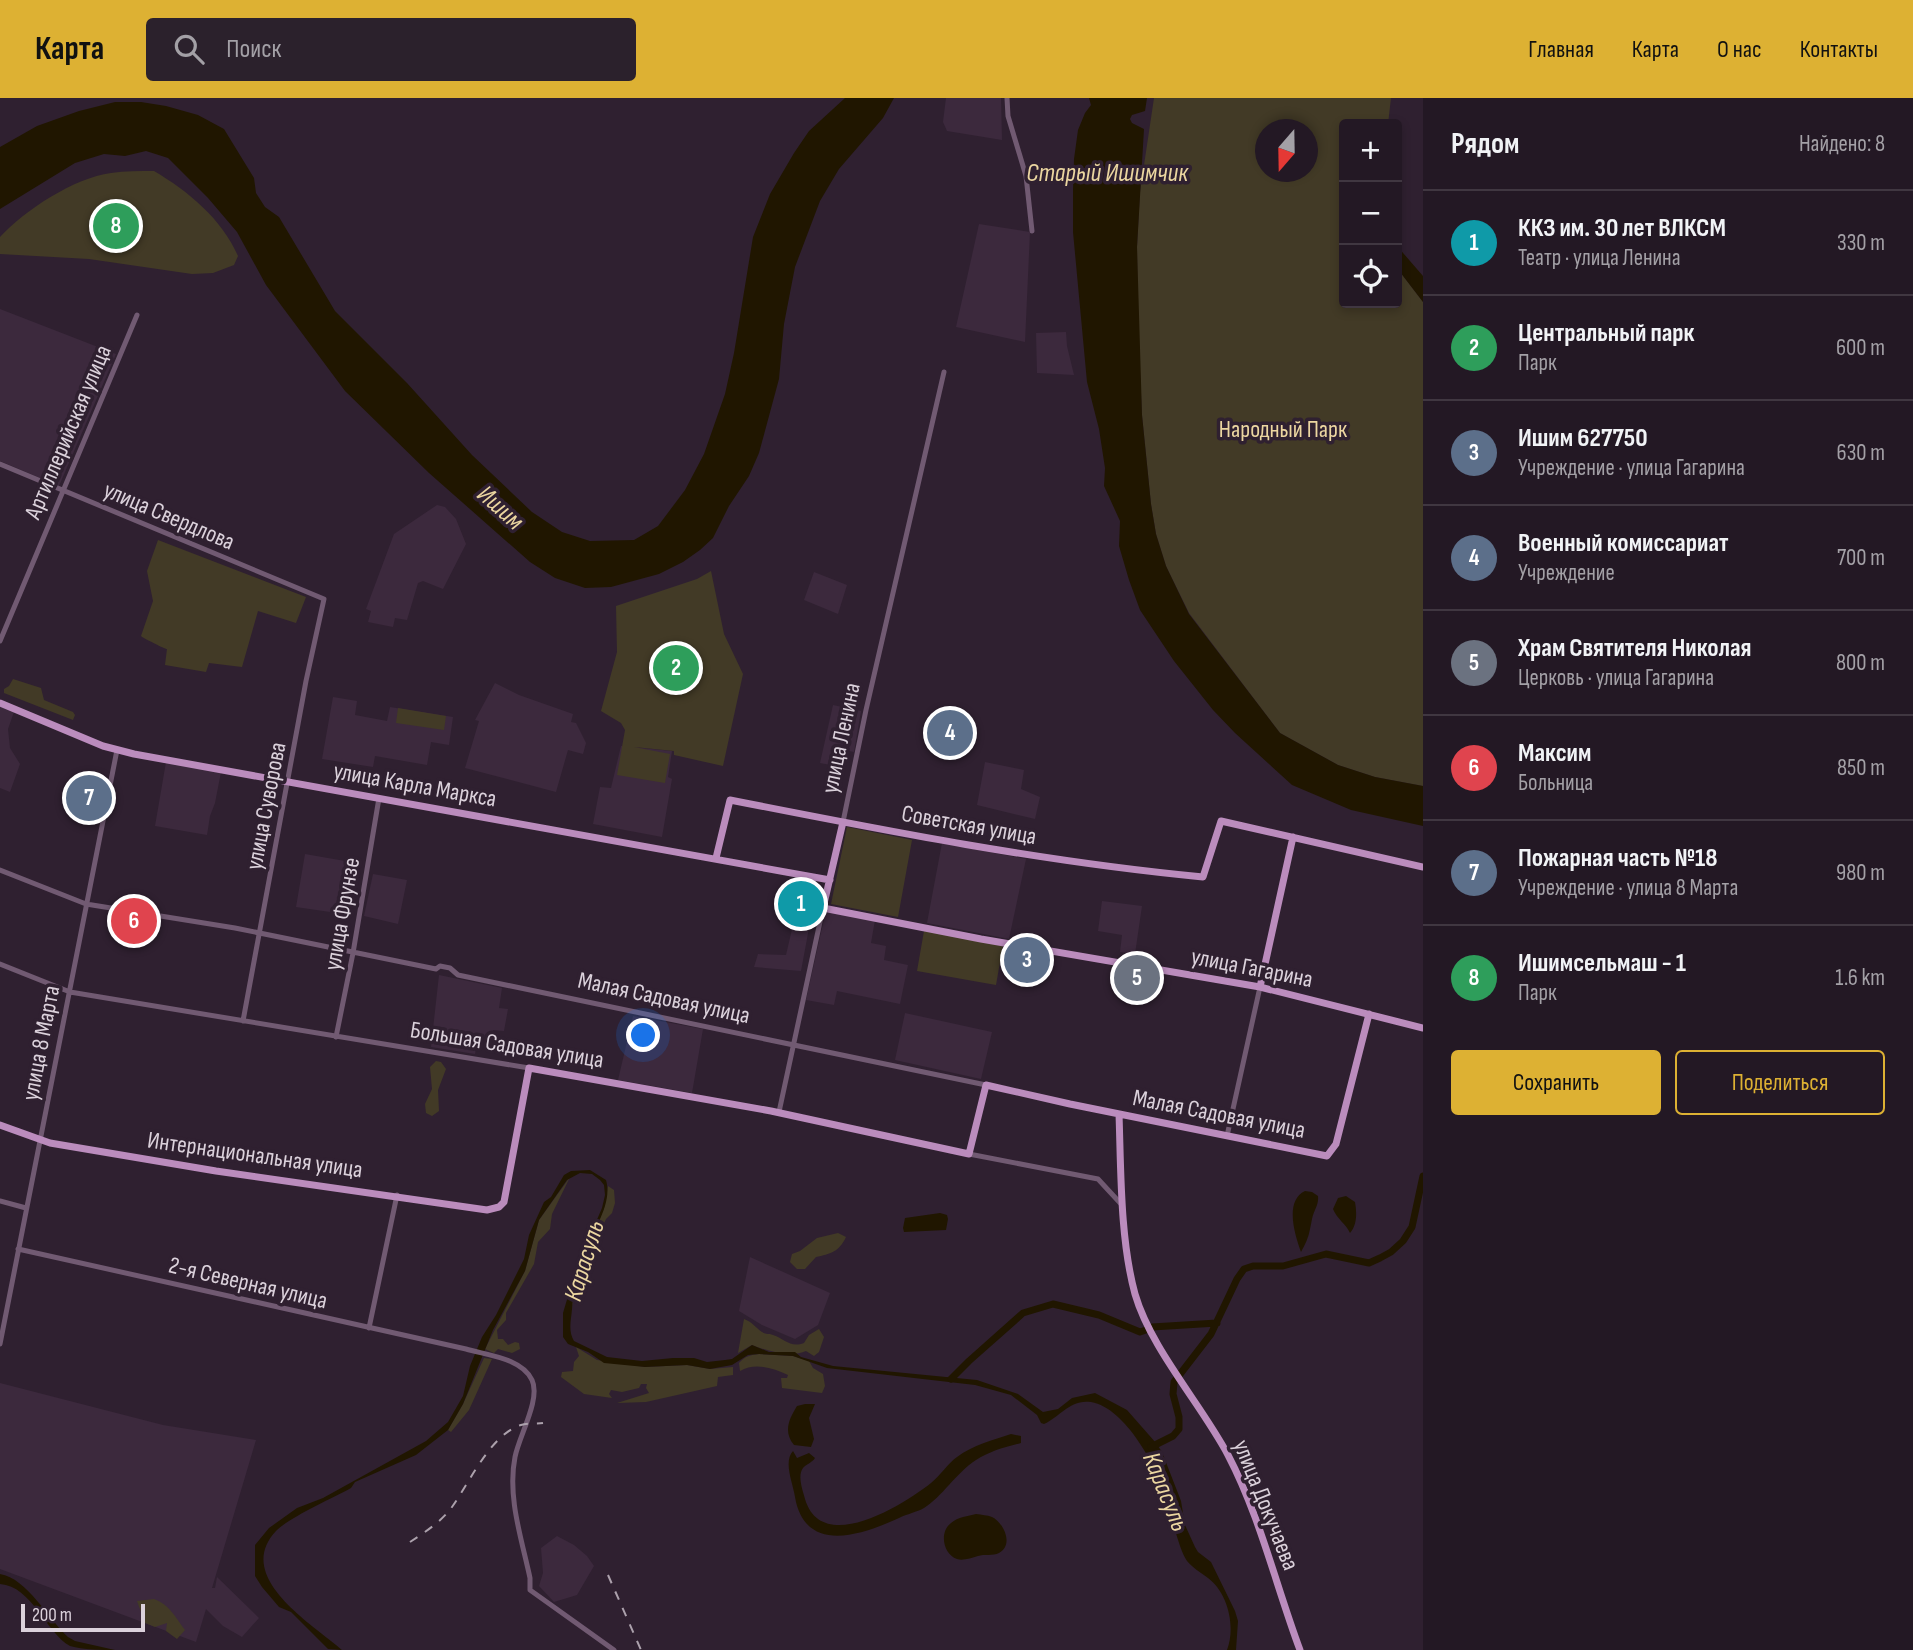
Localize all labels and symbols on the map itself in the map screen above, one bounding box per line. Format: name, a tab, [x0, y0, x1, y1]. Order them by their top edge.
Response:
north arrow	[1255, 119, 1318, 182]
water label: Старый Ишимчик	[1026, 158, 1189, 189]
pin: 8	[93, 200, 139, 252]
street label: Артиллерийская улица	[18, 341, 118, 524]
park label: Народный Парк	[1219, 415, 1348, 444]
street label: улица Свердлова	[99, 475, 239, 557]
water label: Ишим	[470, 479, 530, 537]
pin: 2	[653, 642, 699, 694]
street label: улица Ленина	[815, 680, 867, 796]
pin: 4	[927, 707, 973, 759]
street label: улица Суворова	[239, 740, 293, 872]
street label: улица Карла Маркса	[331, 756, 499, 814]
pin: 7	[66, 772, 112, 824]
street label: Советская улица	[899, 799, 1039, 851]
street label: улица Фрунзе	[318, 855, 366, 973]
pin: 1	[778, 878, 824, 930]
pin: 6	[111, 895, 157, 947]
pin: 3	[1004, 934, 1050, 986]
street label: улица Гагарина	[1189, 942, 1315, 994]
pin: 5	[1114, 952, 1160, 1004]
street label: Малая Садовая улица	[575, 966, 753, 1030]
street label: улица 8 Марта	[16, 983, 66, 1103]
street label: Большая Садовая улица	[408, 1015, 606, 1075]
your location	[626, 1018, 660, 1052]
street label: Малая Садовая улица	[1130, 1083, 1308, 1145]
street label: Интернациональная улица	[145, 1126, 365, 1184]
water label: Карасуль	[558, 1217, 612, 1305]
street label: 2-я Северная улица	[166, 1251, 330, 1315]
street label: улица Докучаева	[1227, 1436, 1305, 1574]
water label: Карасуль	[1135, 1448, 1195, 1536]
scale bar	[21, 1601, 145, 1633]

